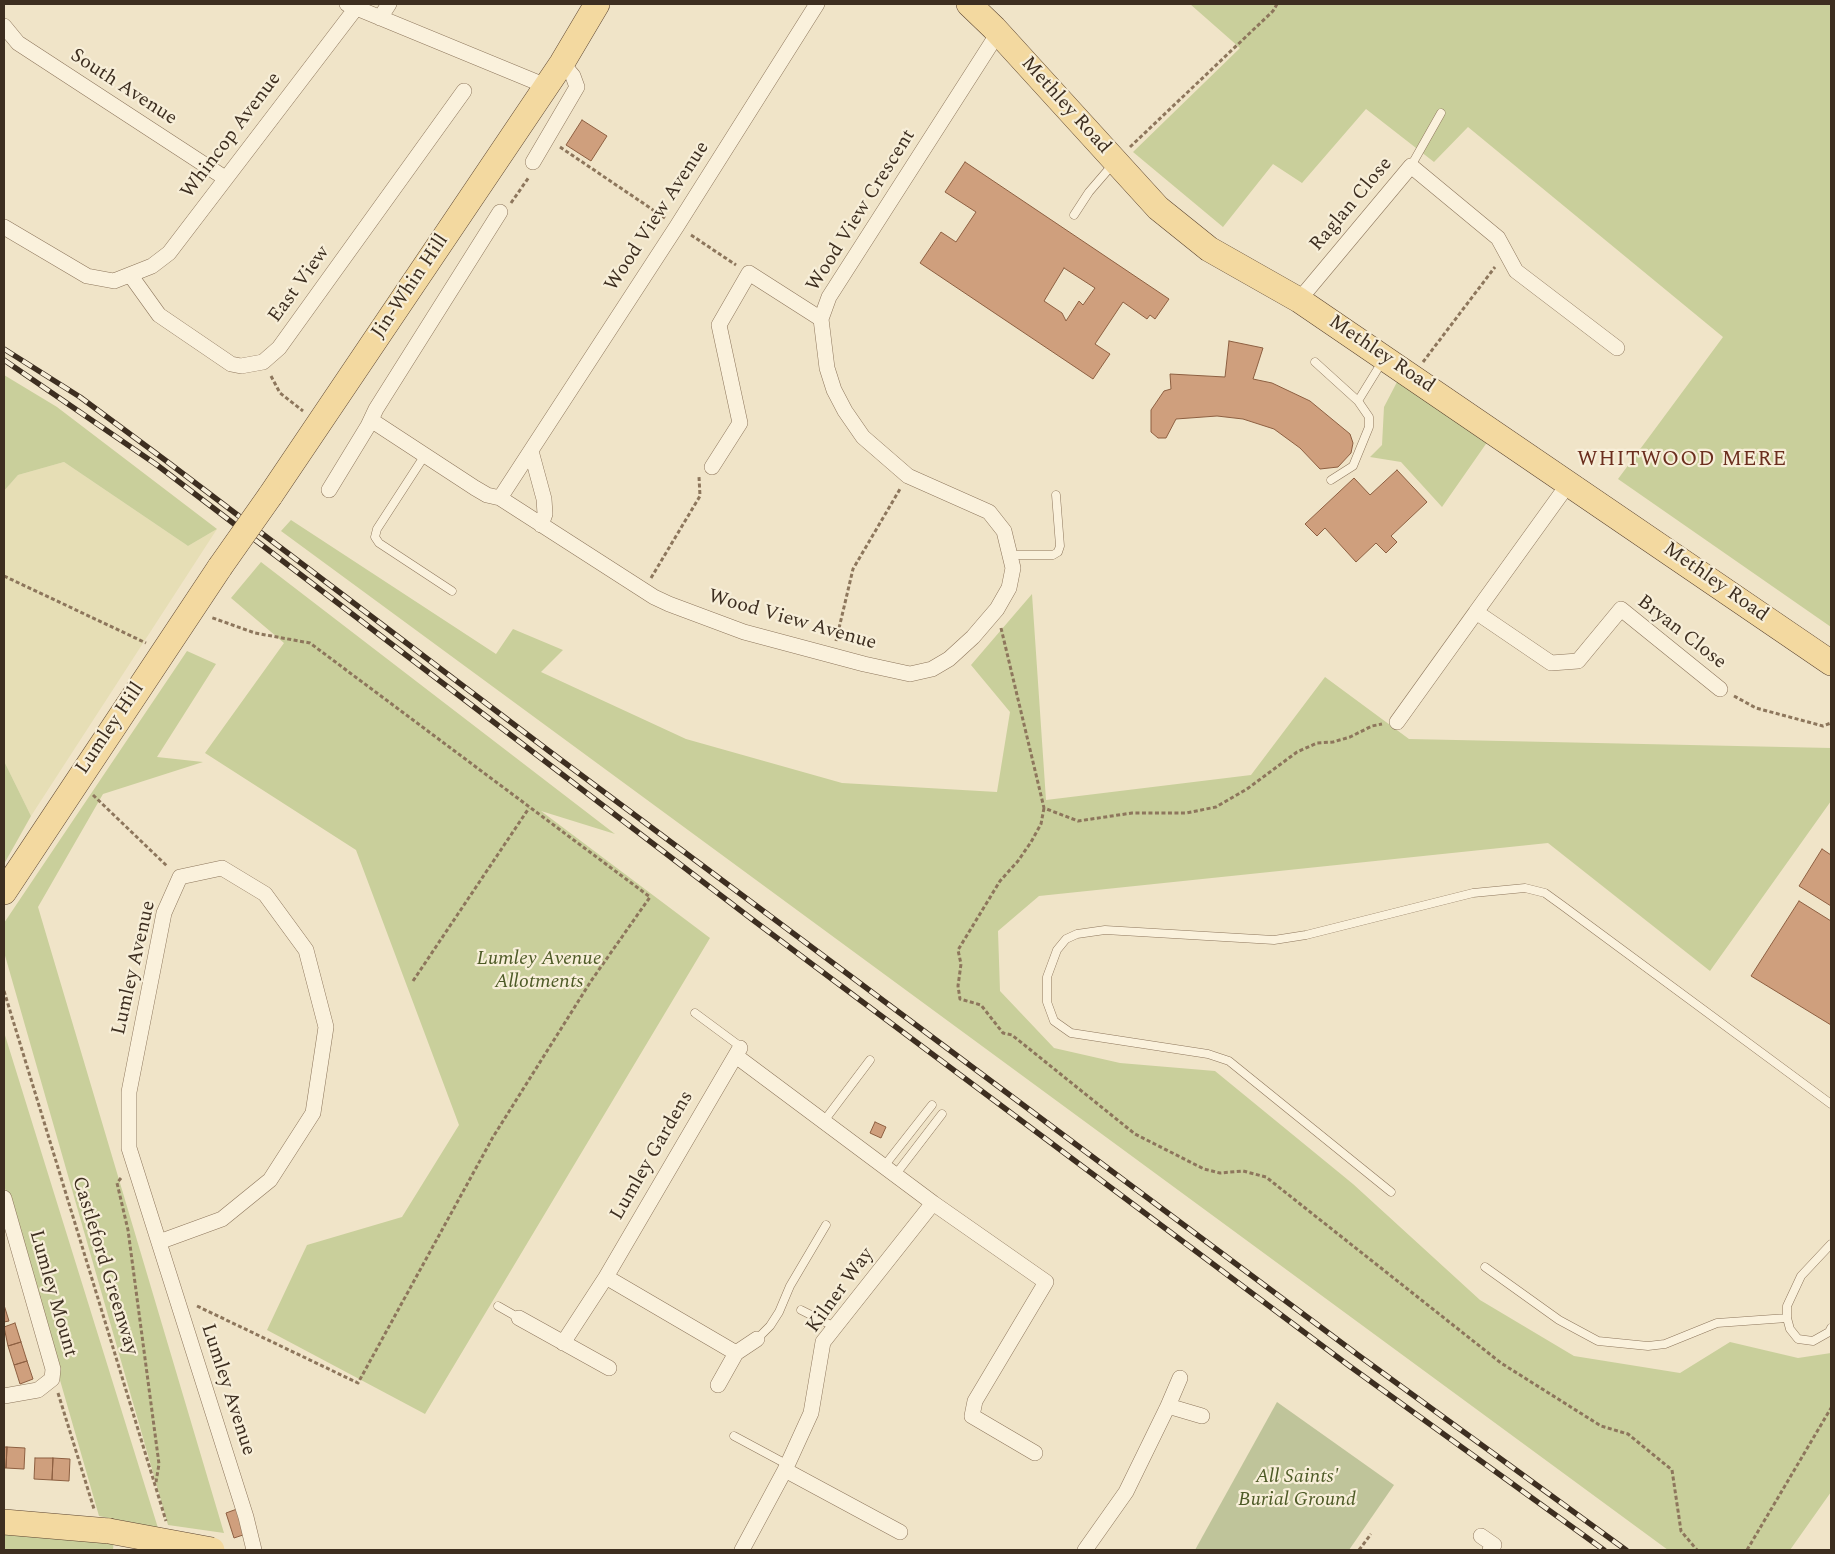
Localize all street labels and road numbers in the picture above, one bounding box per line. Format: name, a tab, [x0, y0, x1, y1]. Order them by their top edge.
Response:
street label: South Avenue	[65, 45, 181, 131]
street label: Methley Road	[1015, 52, 1115, 160]
street label: Whincop Avenue	[177, 68, 287, 204]
street label: Wood View Crescent	[802, 125, 922, 297]
street label: Wood View Avenue	[601, 137, 715, 297]
street label: Raglan Close	[1306, 153, 1398, 257]
street label: Jin-Whin Hill	[367, 230, 455, 344]
street label: East View	[264, 242, 336, 328]
street label: Methley Road	[1323, 311, 1439, 399]
street label: Methley Road	[1658, 538, 1772, 628]
street label: Wood View Avenue	[705, 585, 879, 657]
street label: Bryan Close	[1632, 591, 1730, 675]
street label: Lumley Hill	[72, 679, 150, 779]
street label: Lumley Avenue	[108, 898, 162, 1038]
street label: Lumley Gardens	[606, 1087, 700, 1225]
street label: Castleford Greenway	[65, 1174, 143, 1358]
street label: Lumley Mount	[22, 1228, 82, 1360]
street label: Kilner Way	[802, 1244, 880, 1338]
street label: Lumley Avenue	[194, 1321, 260, 1459]

